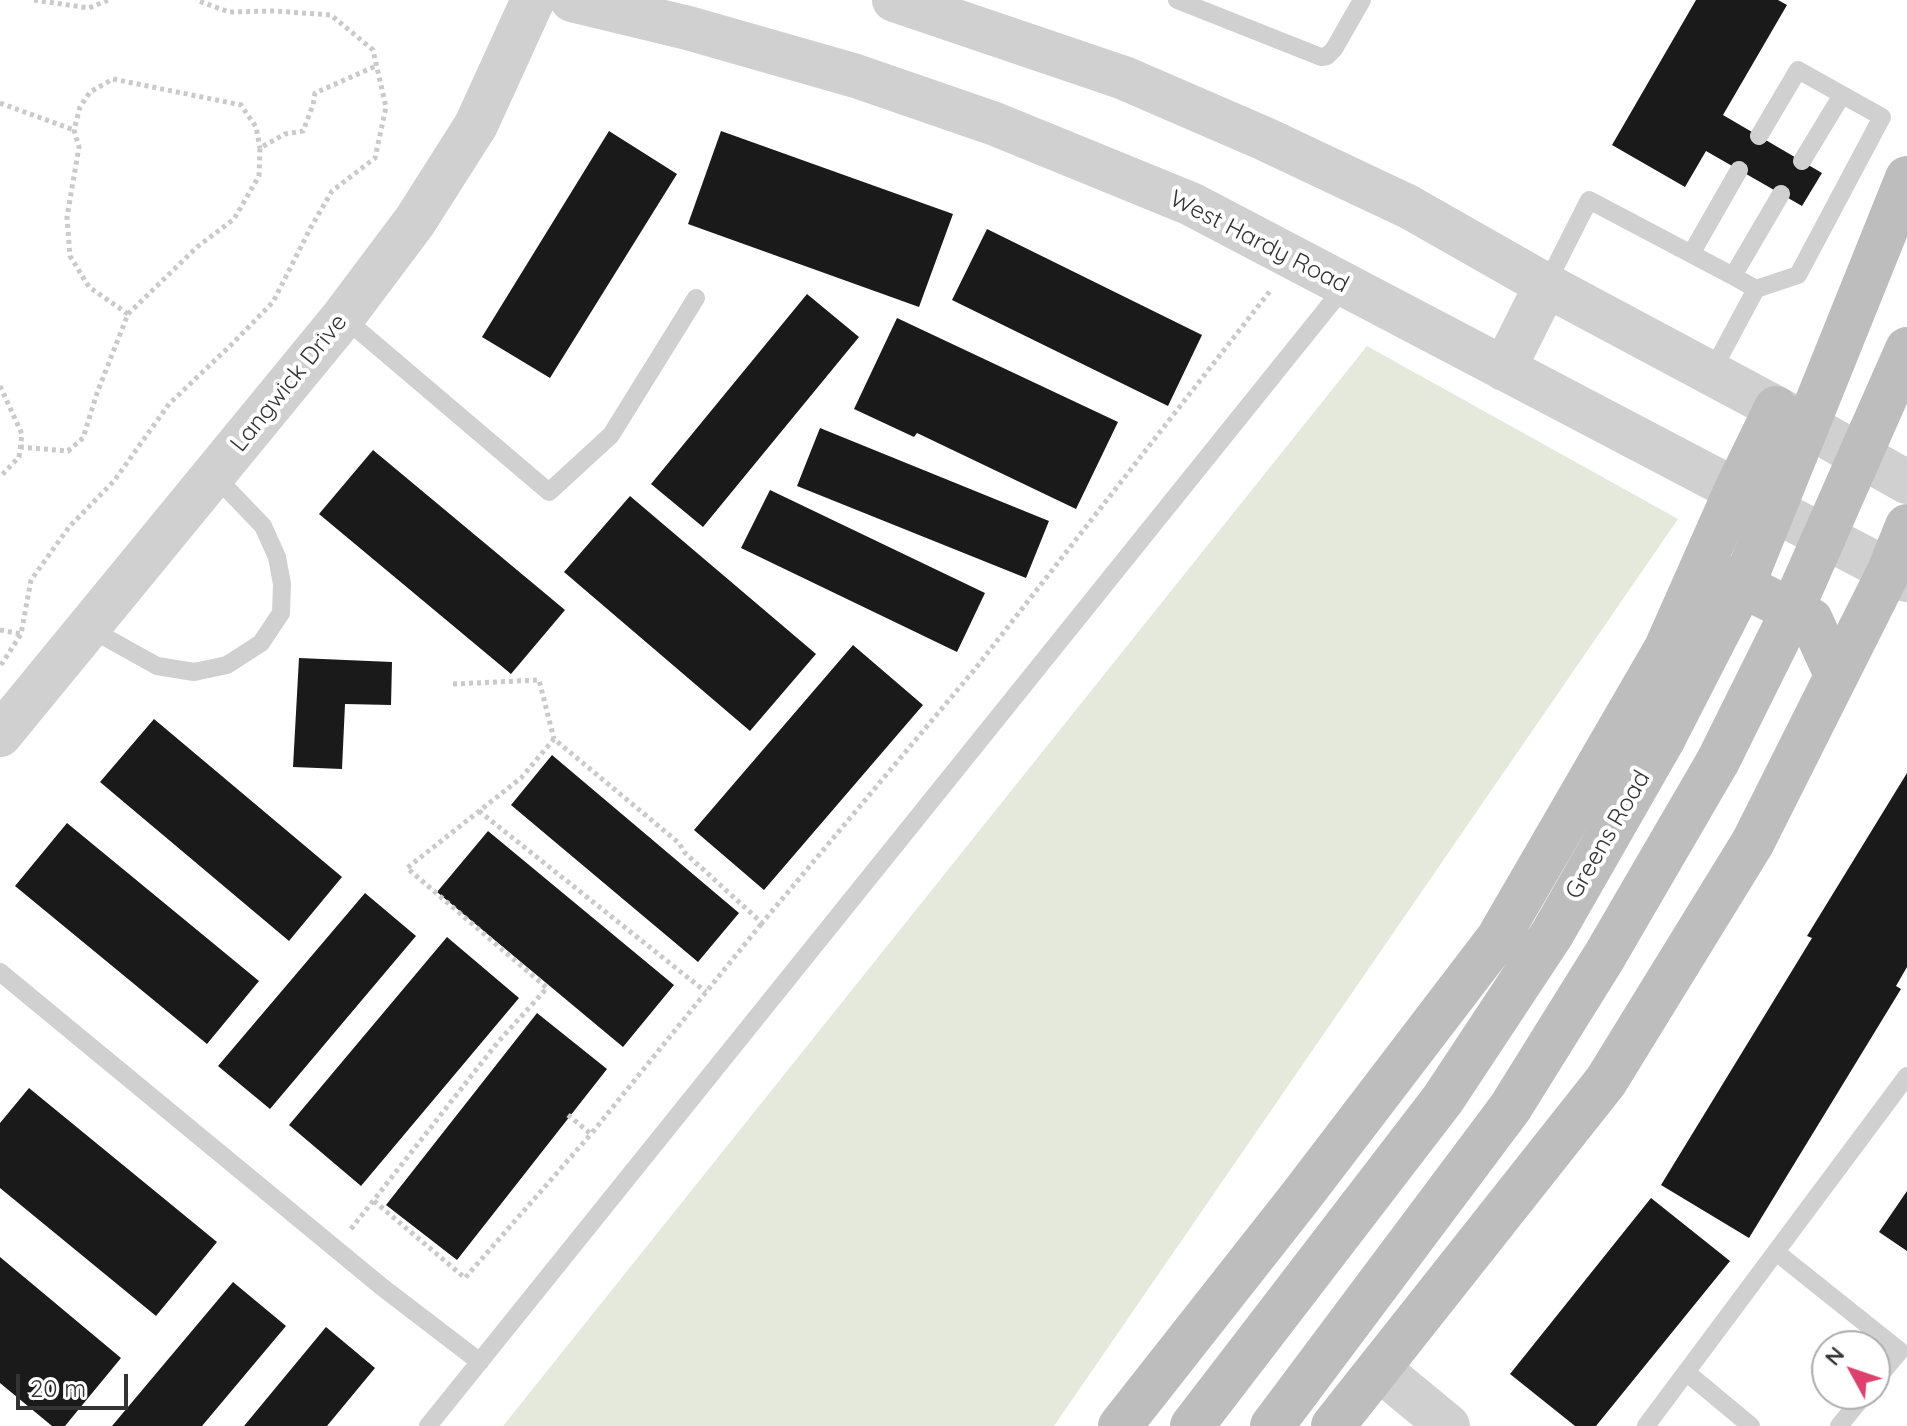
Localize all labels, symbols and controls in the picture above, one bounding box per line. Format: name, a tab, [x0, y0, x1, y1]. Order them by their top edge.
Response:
street label: West Hardy Road	[1165, 184, 1353, 300]
street label: Langwick Drive	[225, 308, 353, 458]
street label: Greens Road	[1560, 766, 1656, 904]
north arrow	[1811, 1330, 1891, 1410]
text: N	[1818, 1341, 1850, 1371]
scale bar	[20, 1358, 132, 1408]
text: 20 m	[30, 1373, 86, 1403]

